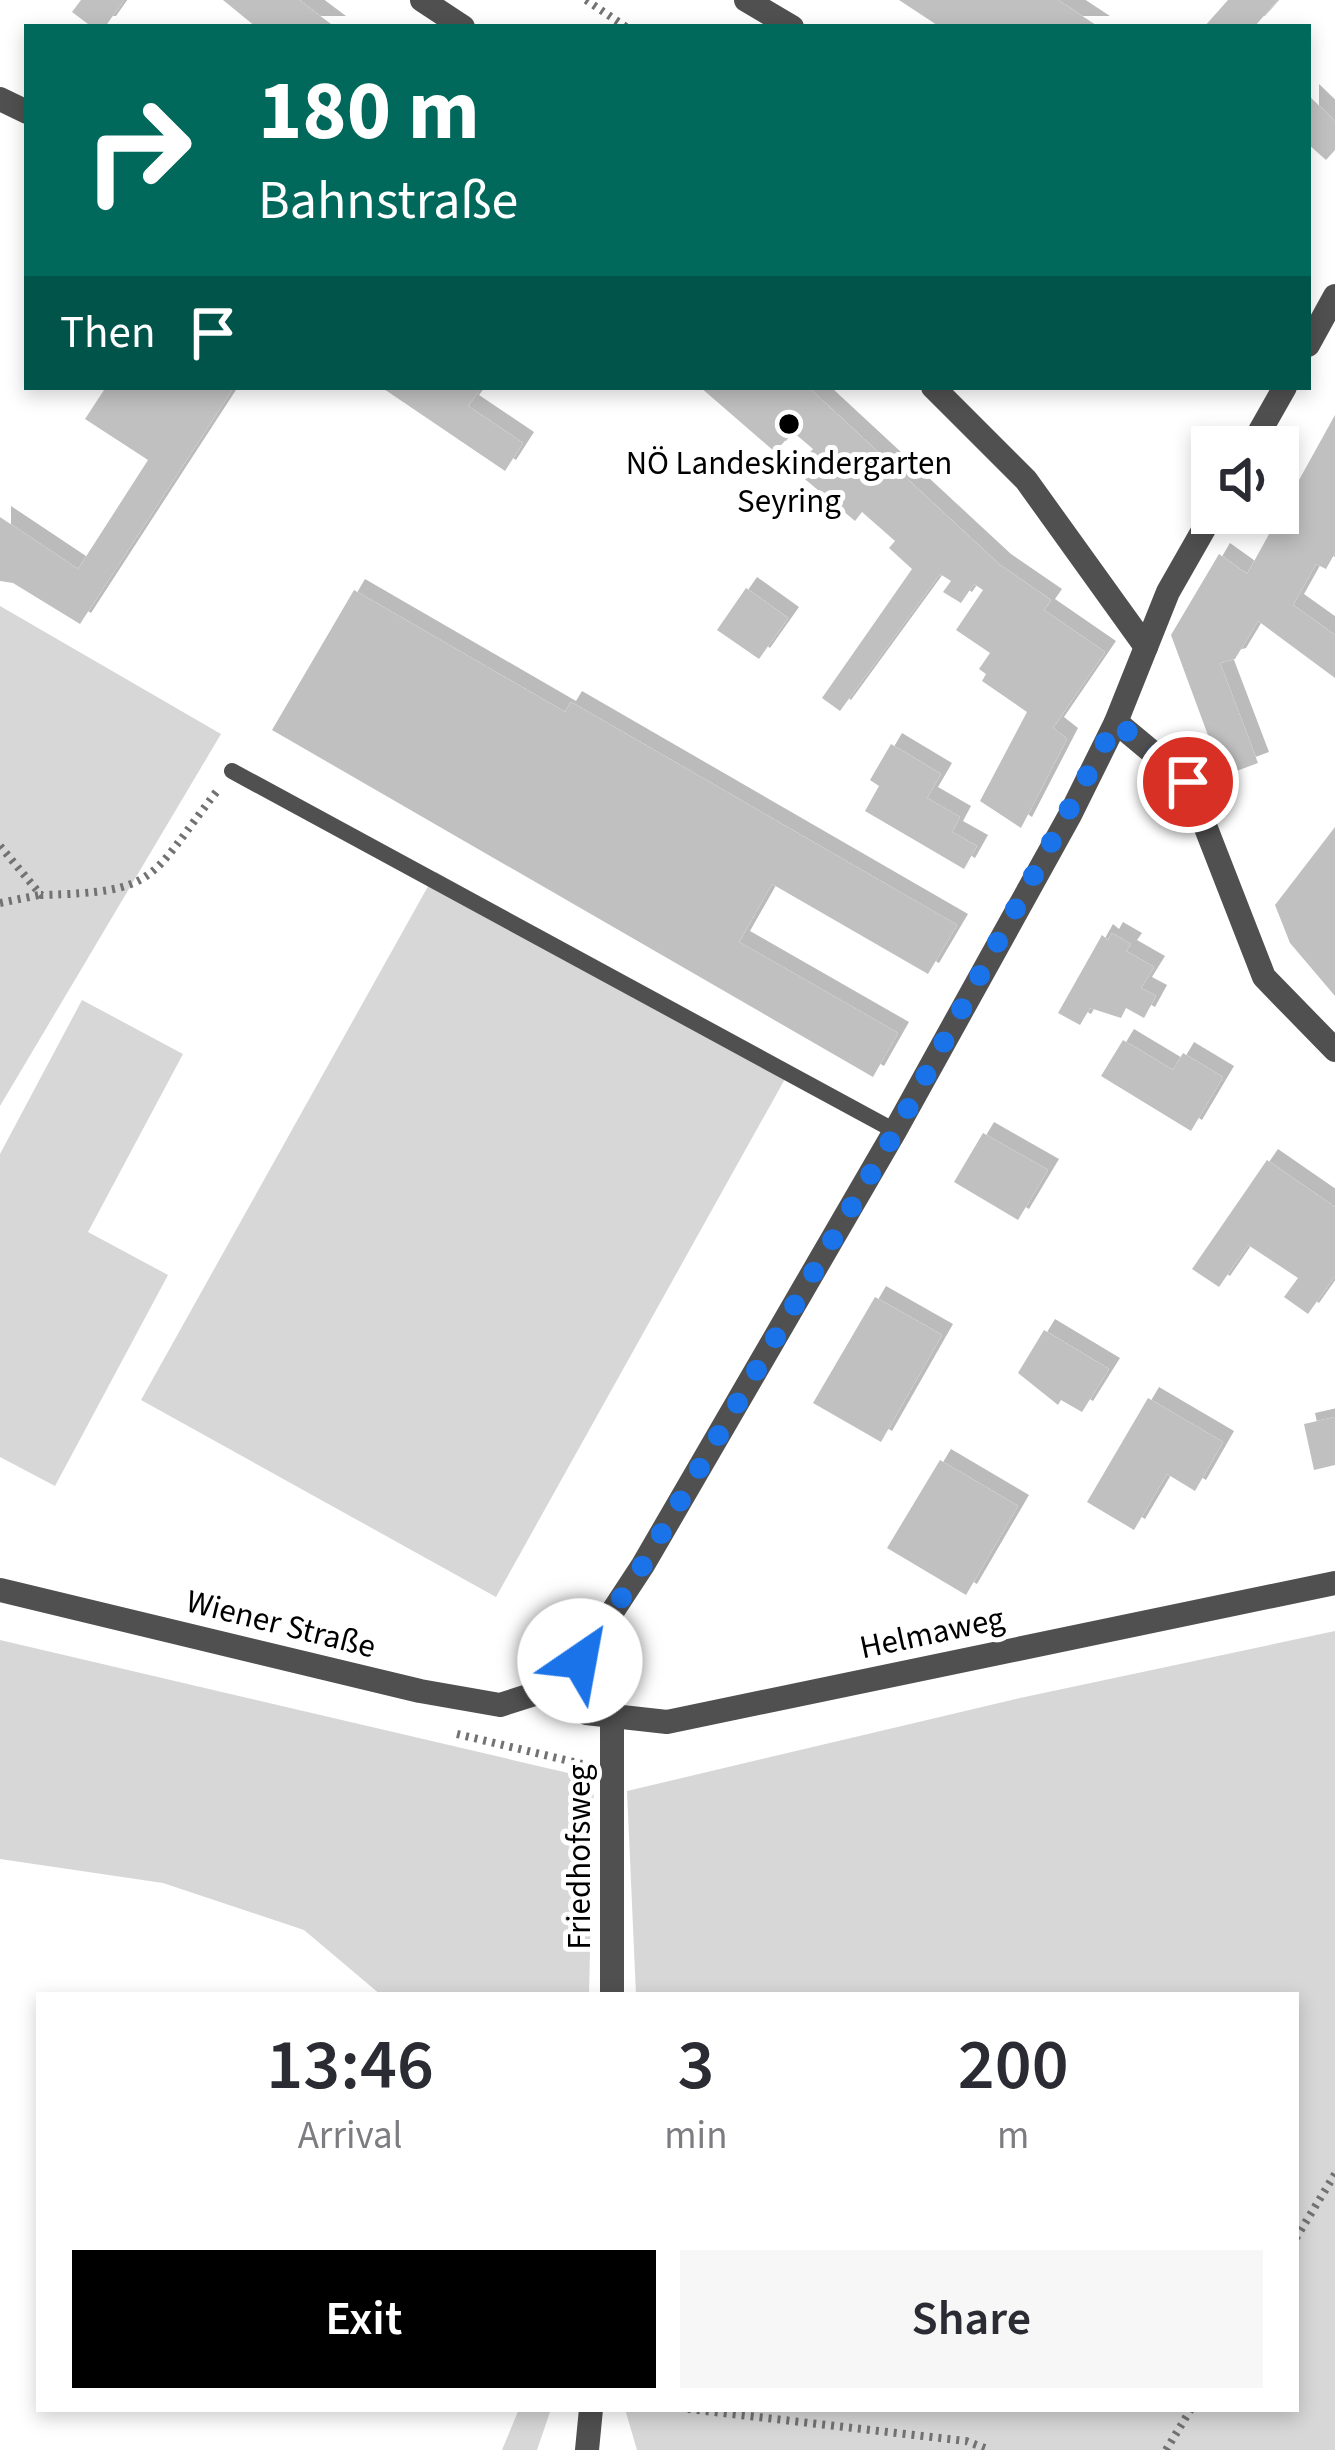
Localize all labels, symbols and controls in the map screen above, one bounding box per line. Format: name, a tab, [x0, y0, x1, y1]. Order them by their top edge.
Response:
text: 180 m	[258, 52, 480, 172]
icon: right	[60, 72, 216, 228]
text: Bahnstraße	[258, 163, 518, 240]
icon: arrive	[180, 300, 246, 366]
text: Then	[60, 301, 156, 365]
marker: NÖ Landeskindergarten Seyring	[776, 411, 802, 437]
map controls	[1191, 426, 1299, 534]
button: sound	[1191, 426, 1299, 534]
place label: NÖ Landeskindergarten Seyring	[626, 440, 952, 525]
pin	[1137, 731, 1239, 833]
icon: arrive	[1155, 749, 1221, 815]
street label: Wiener Straße	[181, 1578, 381, 1670]
street label: Helmaweg	[855, 1595, 1009, 1671]
position arrow	[517, 1598, 643, 1724]
street label: Friedhofsweg	[556, 1764, 603, 1950]
text: 13:46	[266, 2014, 434, 2117]
text: 3	[677, 2014, 714, 2117]
text: 200	[958, 2014, 1069, 2117]
text: Arrival	[298, 2108, 403, 2164]
text: min	[664, 2108, 728, 2164]
text: m	[997, 2108, 1029, 2164]
button: Exit	[72, 2250, 656, 2388]
button: Share	[680, 2250, 1263, 2388]

